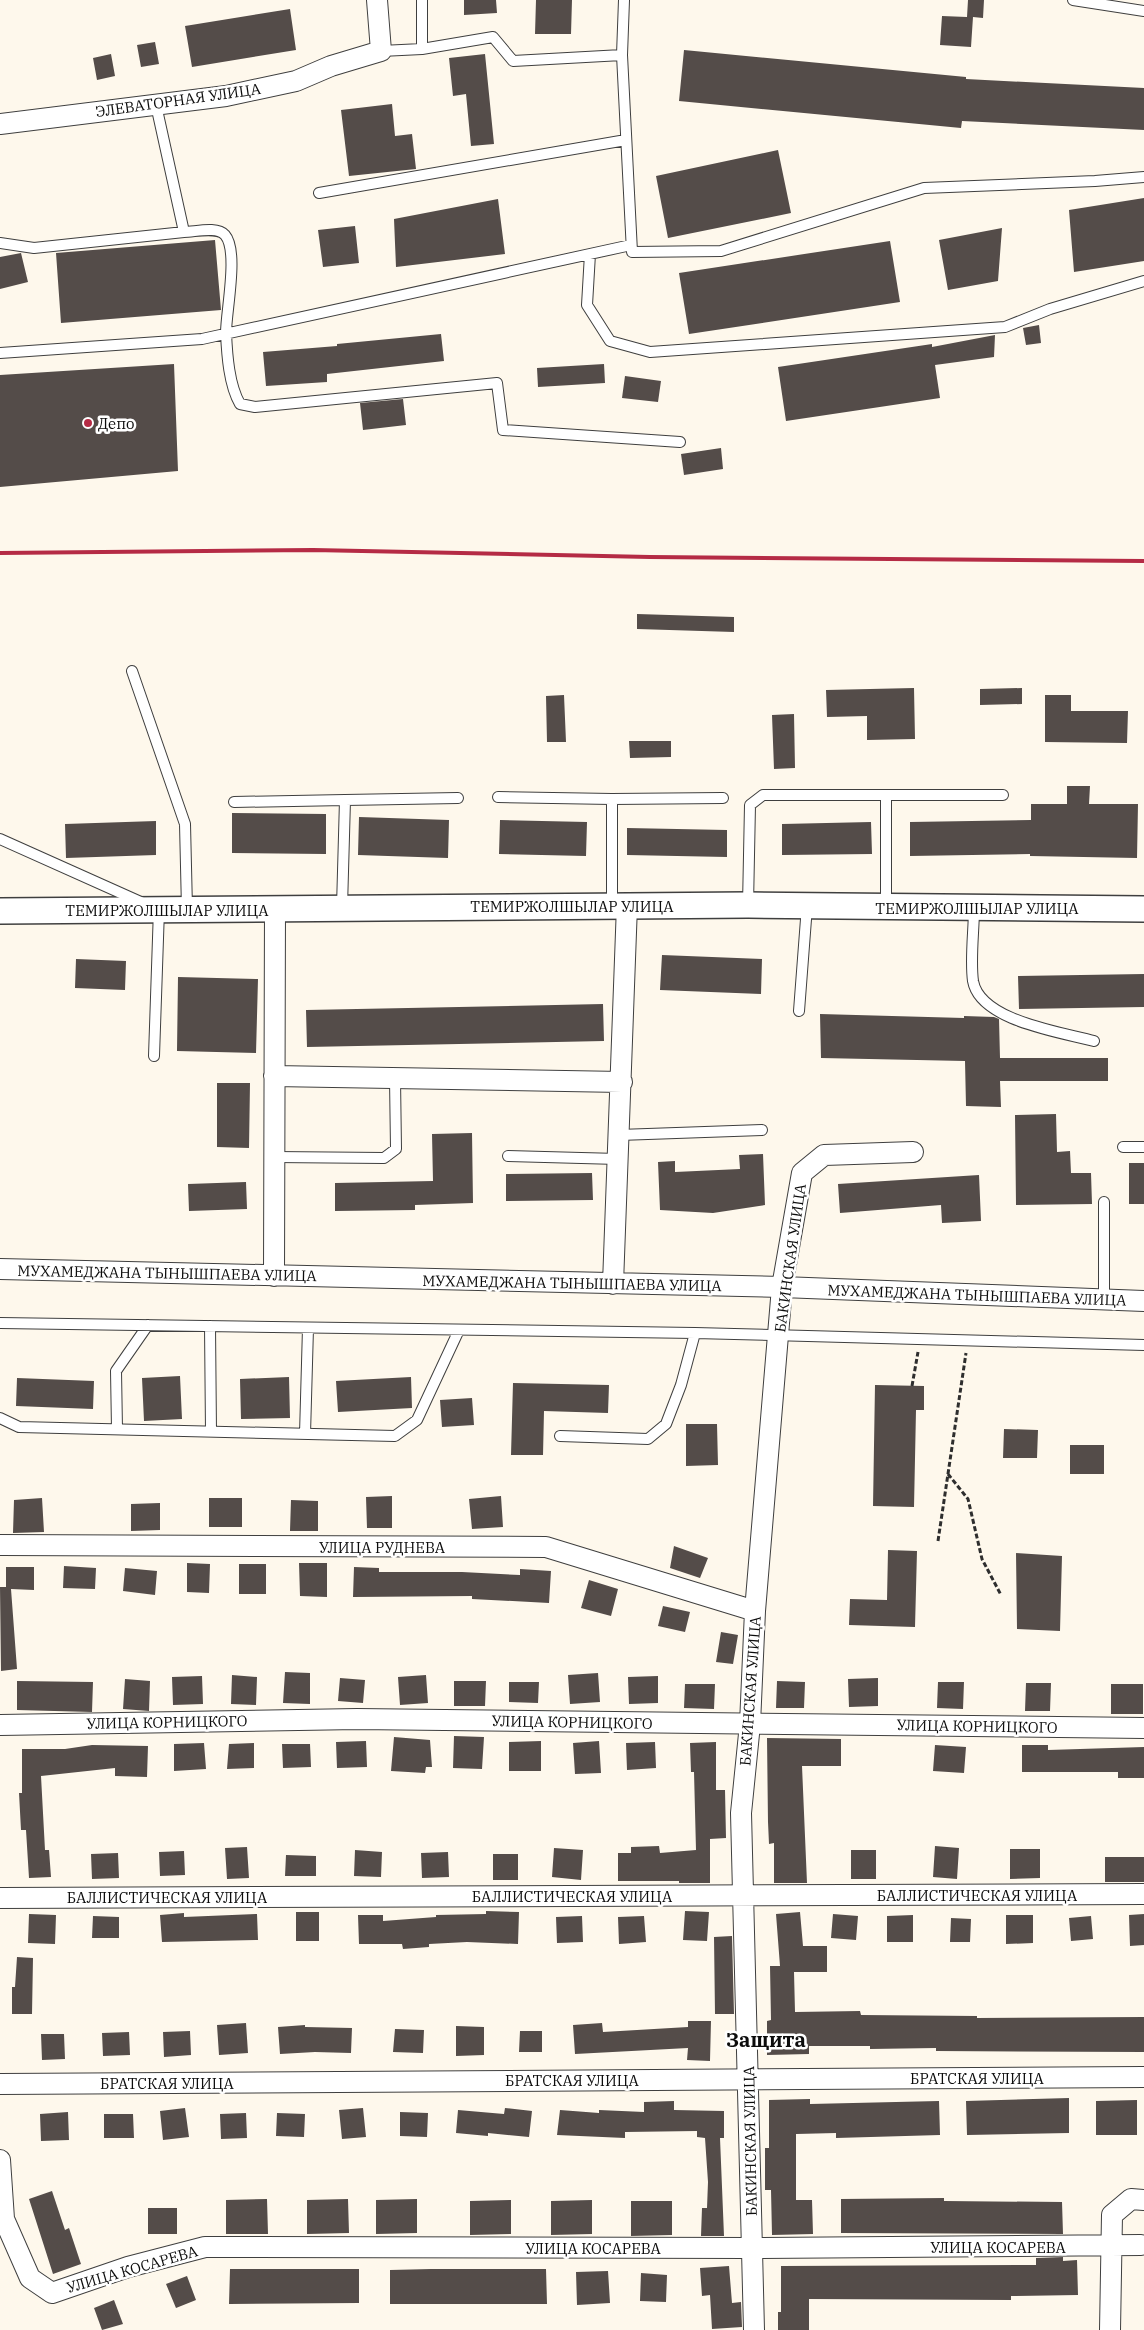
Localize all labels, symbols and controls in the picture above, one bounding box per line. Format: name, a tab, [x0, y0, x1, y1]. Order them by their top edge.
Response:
street label: ЭЛЕВАТОРНАЯ УЛИЦА	[94, 79, 263, 121]
place label: Депо	[98, 414, 135, 433]
marker: Депо	[82, 417, 94, 429]
street label: ТЕМИРЖОЛШЫЛАР УЛИЦА	[470, 897, 674, 916]
street label: ТЕМИРЖОЛШЫЛАР УЛИЦА	[875, 899, 1079, 918]
street label: ТЕМИРЖОЛШЫЛАР УЛИЦА	[65, 901, 269, 920]
street label: БАКИНСКАЯ УЛИЦА	[770, 1182, 810, 1334]
street label: МУХАМЕДЖАНА ТЫНЫШПАЕВА УЛИЦА	[17, 1261, 317, 1285]
street label: МУХАМЕДЖАНА ТЫНЫШПАЕВА УЛИЦА	[422, 1271, 722, 1295]
street label: МУХАМЕДЖАНА ТЫНЫШПАЕВА УЛИЦА	[827, 1280, 1128, 1310]
street label: УЛИЦА РУДНЕВА	[319, 1538, 446, 1557]
street label: БАКИНСКАЯ УЛИЦА	[735, 1615, 765, 1767]
street label: УЛИЦА КОРНИЦКОГО	[86, 1711, 248, 1733]
street label: УЛИЦА КОРНИЦКОГО	[491, 1711, 653, 1733]
street label: УЛИЦА КОРНИЦКОГО	[896, 1715, 1058, 1737]
street label: БАЛЛИСТИЧЕСКАЯ УЛИЦА	[877, 1886, 1078, 1905]
street label: БАЛЛИСТИЧЕСКАЯ УЛИЦА	[472, 1887, 673, 1906]
street label: БАЛЛИСТИЧЕСКАЯ УЛИЦА	[67, 1888, 268, 1907]
district label: Защита	[726, 2026, 806, 2053]
street label: БАКИНСКАЯ УЛИЦА	[739, 2065, 761, 2216]
street label: БРАТСКАЯ УЛИЦА	[910, 2069, 1045, 2088]
street label: БРАТСКАЯ УЛИЦА	[505, 2071, 640, 2090]
street label: БРАТСКАЯ УЛИЦА	[100, 2074, 235, 2093]
street label: УЛИЦА КОСАРЕВА	[930, 2238, 1067, 2257]
street label: УЛИЦА КОСАРЕВА	[525, 2239, 662, 2258]
street label: УЛИЦА КОСАРЕВА	[64, 2241, 201, 2297]

